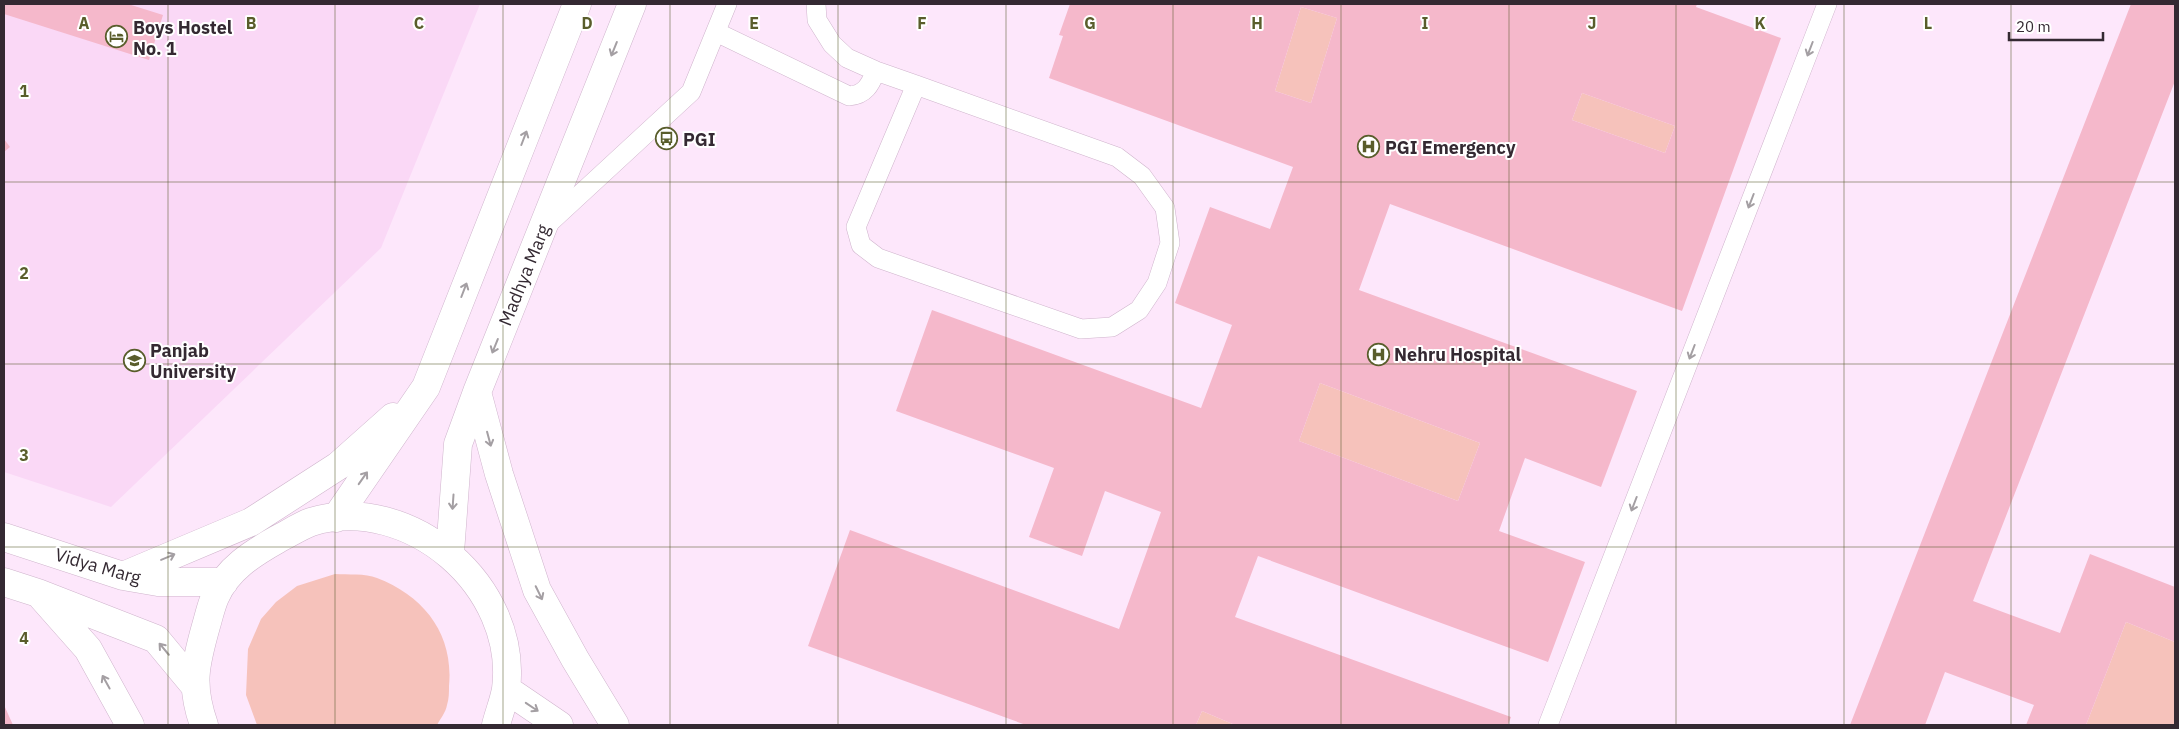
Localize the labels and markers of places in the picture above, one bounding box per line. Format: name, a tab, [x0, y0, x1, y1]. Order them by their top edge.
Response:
place label: Boys Hostel No. 1	[133, 16, 233, 60]
hotel icon: Boys Hostel No. 1	[105, 25, 129, 49]
bus stop icon: PGI	[655, 127, 679, 151]
place label: PGI	[683, 128, 716, 151]
hospital icon: PGI Emergency	[1357, 135, 1381, 159]
place label: PGI Emergency	[1385, 136, 1516, 159]
place label: Panjab University	[150, 339, 236, 383]
hospital icon: Nehru Hospital	[1366, 342, 1390, 366]
place label: Nehru Hospital	[1394, 343, 1522, 366]
school or university icon: Panjab University	[122, 348, 146, 372]

